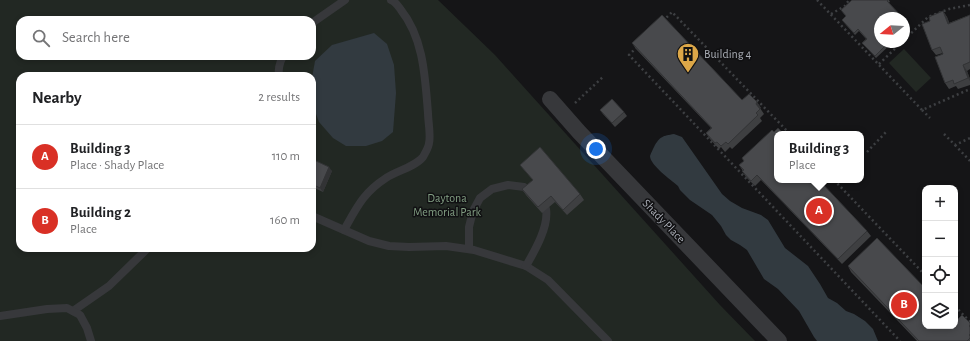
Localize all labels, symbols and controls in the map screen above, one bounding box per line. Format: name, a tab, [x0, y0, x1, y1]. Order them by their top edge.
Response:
north arrow	[874, 12, 910, 48]
search box	[16, 16, 316, 60]
icon: search	[30, 27, 52, 49]
text: Search here	[62, 30, 130, 45]
building icon: Building 4	[675, 41, 701, 74]
place label: Building 4	[704, 48, 752, 60]
text: Nearby	[32, 89, 82, 106]
text: 2 results	[258, 91, 300, 104]
popup	[774, 131, 864, 183]
your location	[586, 139, 606, 159]
text: Building 3	[70, 141, 130, 156]
text: Building 3	[789, 141, 849, 156]
text: A	[41, 150, 49, 163]
text: 110 m	[272, 150, 300, 163]
text: Place · Shady Place	[70, 159, 164, 172]
text: Place	[789, 159, 816, 172]
map controls	[922, 185, 958, 329]
button: +	[922, 185, 958, 221]
park label: Daytona Memorial Park	[413, 192, 482, 218]
pin: A	[806, 196, 832, 226]
street label: Shady Place	[640, 197, 688, 246]
text: Building 2	[70, 205, 131, 220]
text: B	[41, 214, 49, 227]
text: 160 m	[270, 214, 300, 227]
button: −	[922, 221, 958, 257]
text: Place	[70, 223, 97, 236]
button: locate	[922, 257, 958, 293]
pin: B	[891, 290, 917, 320]
button: layers	[922, 293, 958, 329]

